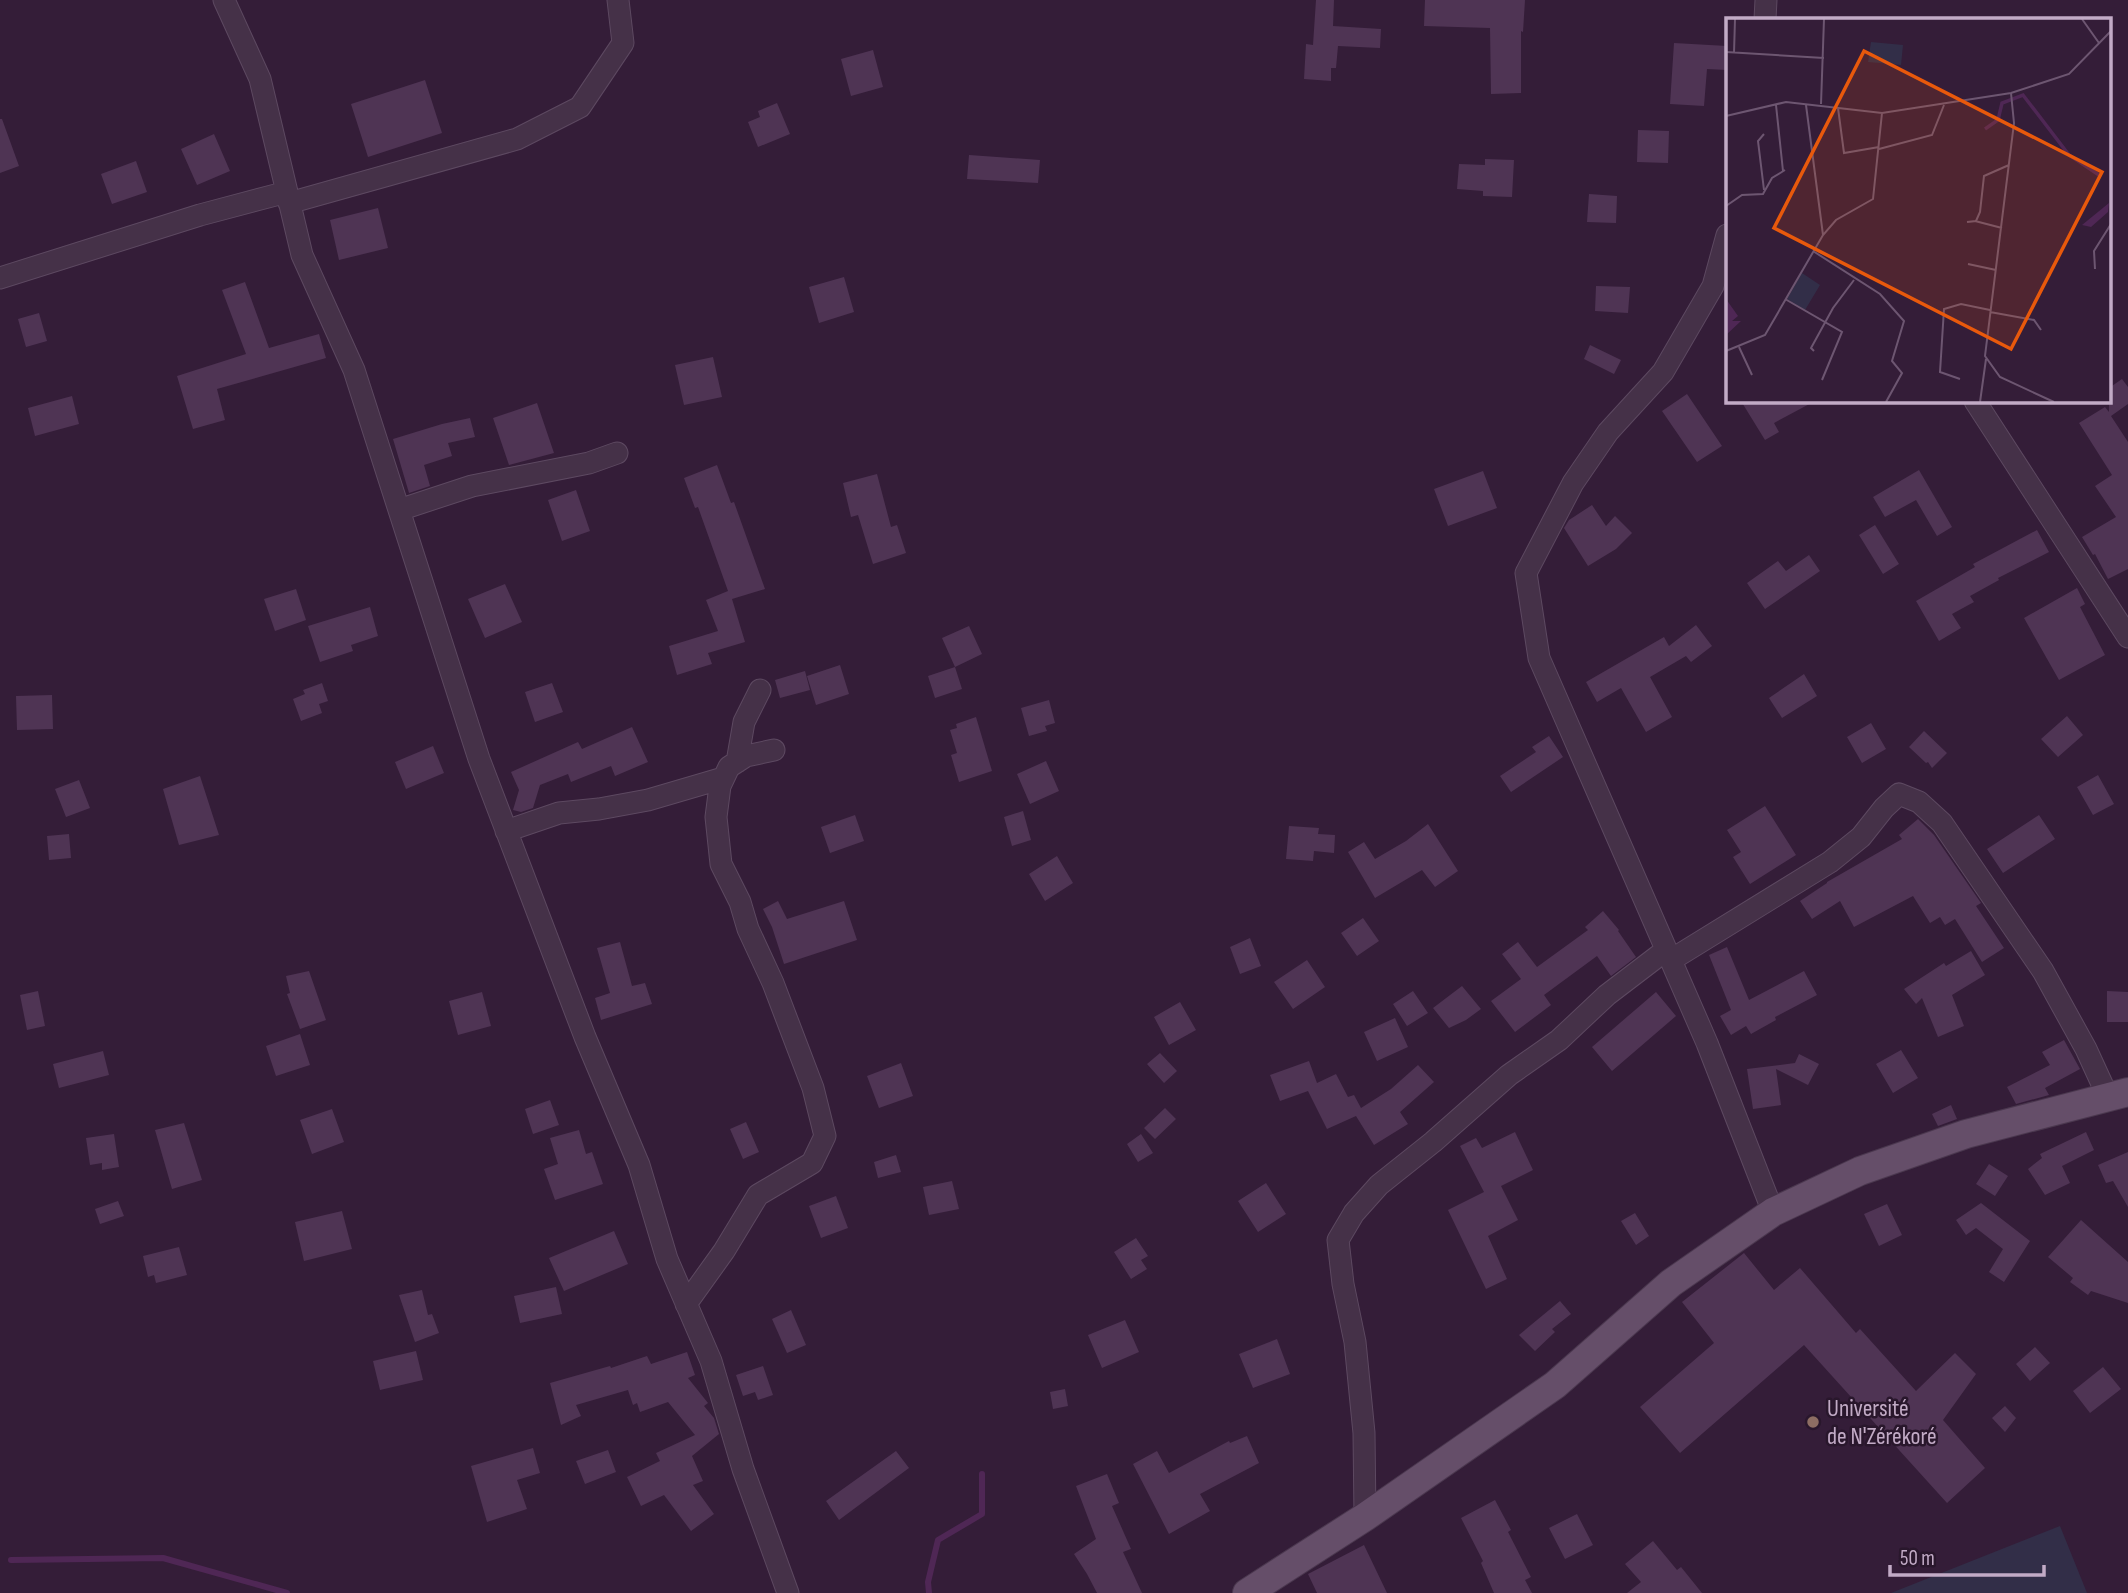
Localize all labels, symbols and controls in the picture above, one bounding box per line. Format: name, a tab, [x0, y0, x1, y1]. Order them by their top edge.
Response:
inset map	[1726, 18, 2110, 402]
place label: Université de N'Zérékoré	[1827, 1394, 1937, 1451]
marker: Université de N'Zérékoré	[1805, 1414, 1821, 1430]
scale bar	[1890, 1534, 2044, 1578]
text: 50 m	[1900, 1546, 1935, 1571]

